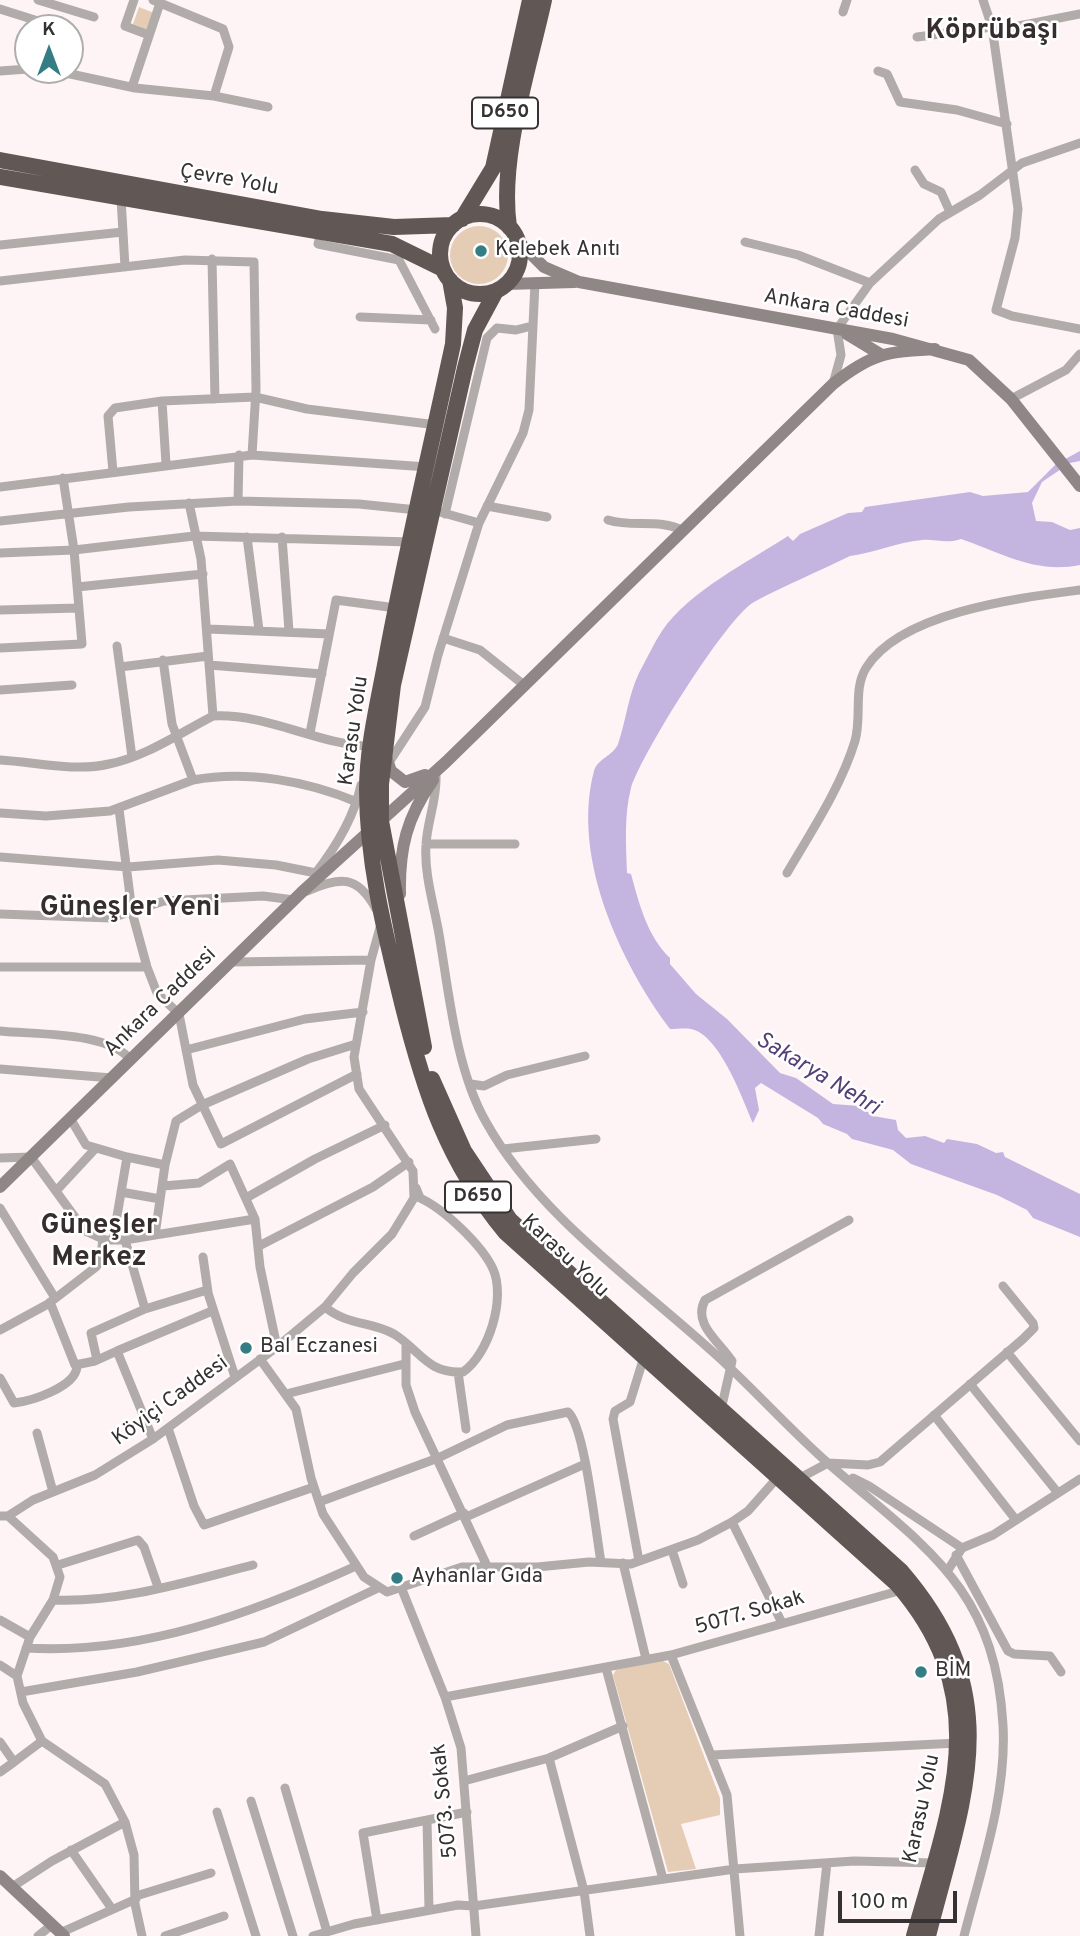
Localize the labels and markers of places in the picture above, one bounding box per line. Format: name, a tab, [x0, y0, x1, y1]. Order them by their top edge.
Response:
place label: Kelebek Anıtı	[495, 238, 620, 264]
marker: Kelebek Anıtı	[473, 243, 489, 259]
place label: Bal Eczanesi	[260, 1335, 378, 1361]
marker: Bal Eczanesi	[238, 1340, 254, 1356]
place label: Ayhanlar Gıda	[411, 1565, 543, 1591]
marker: Ayhanlar Gıda	[389, 1570, 405, 1586]
place label: BİM	[935, 1659, 971, 1685]
marker: BİM	[913, 1664, 929, 1680]

